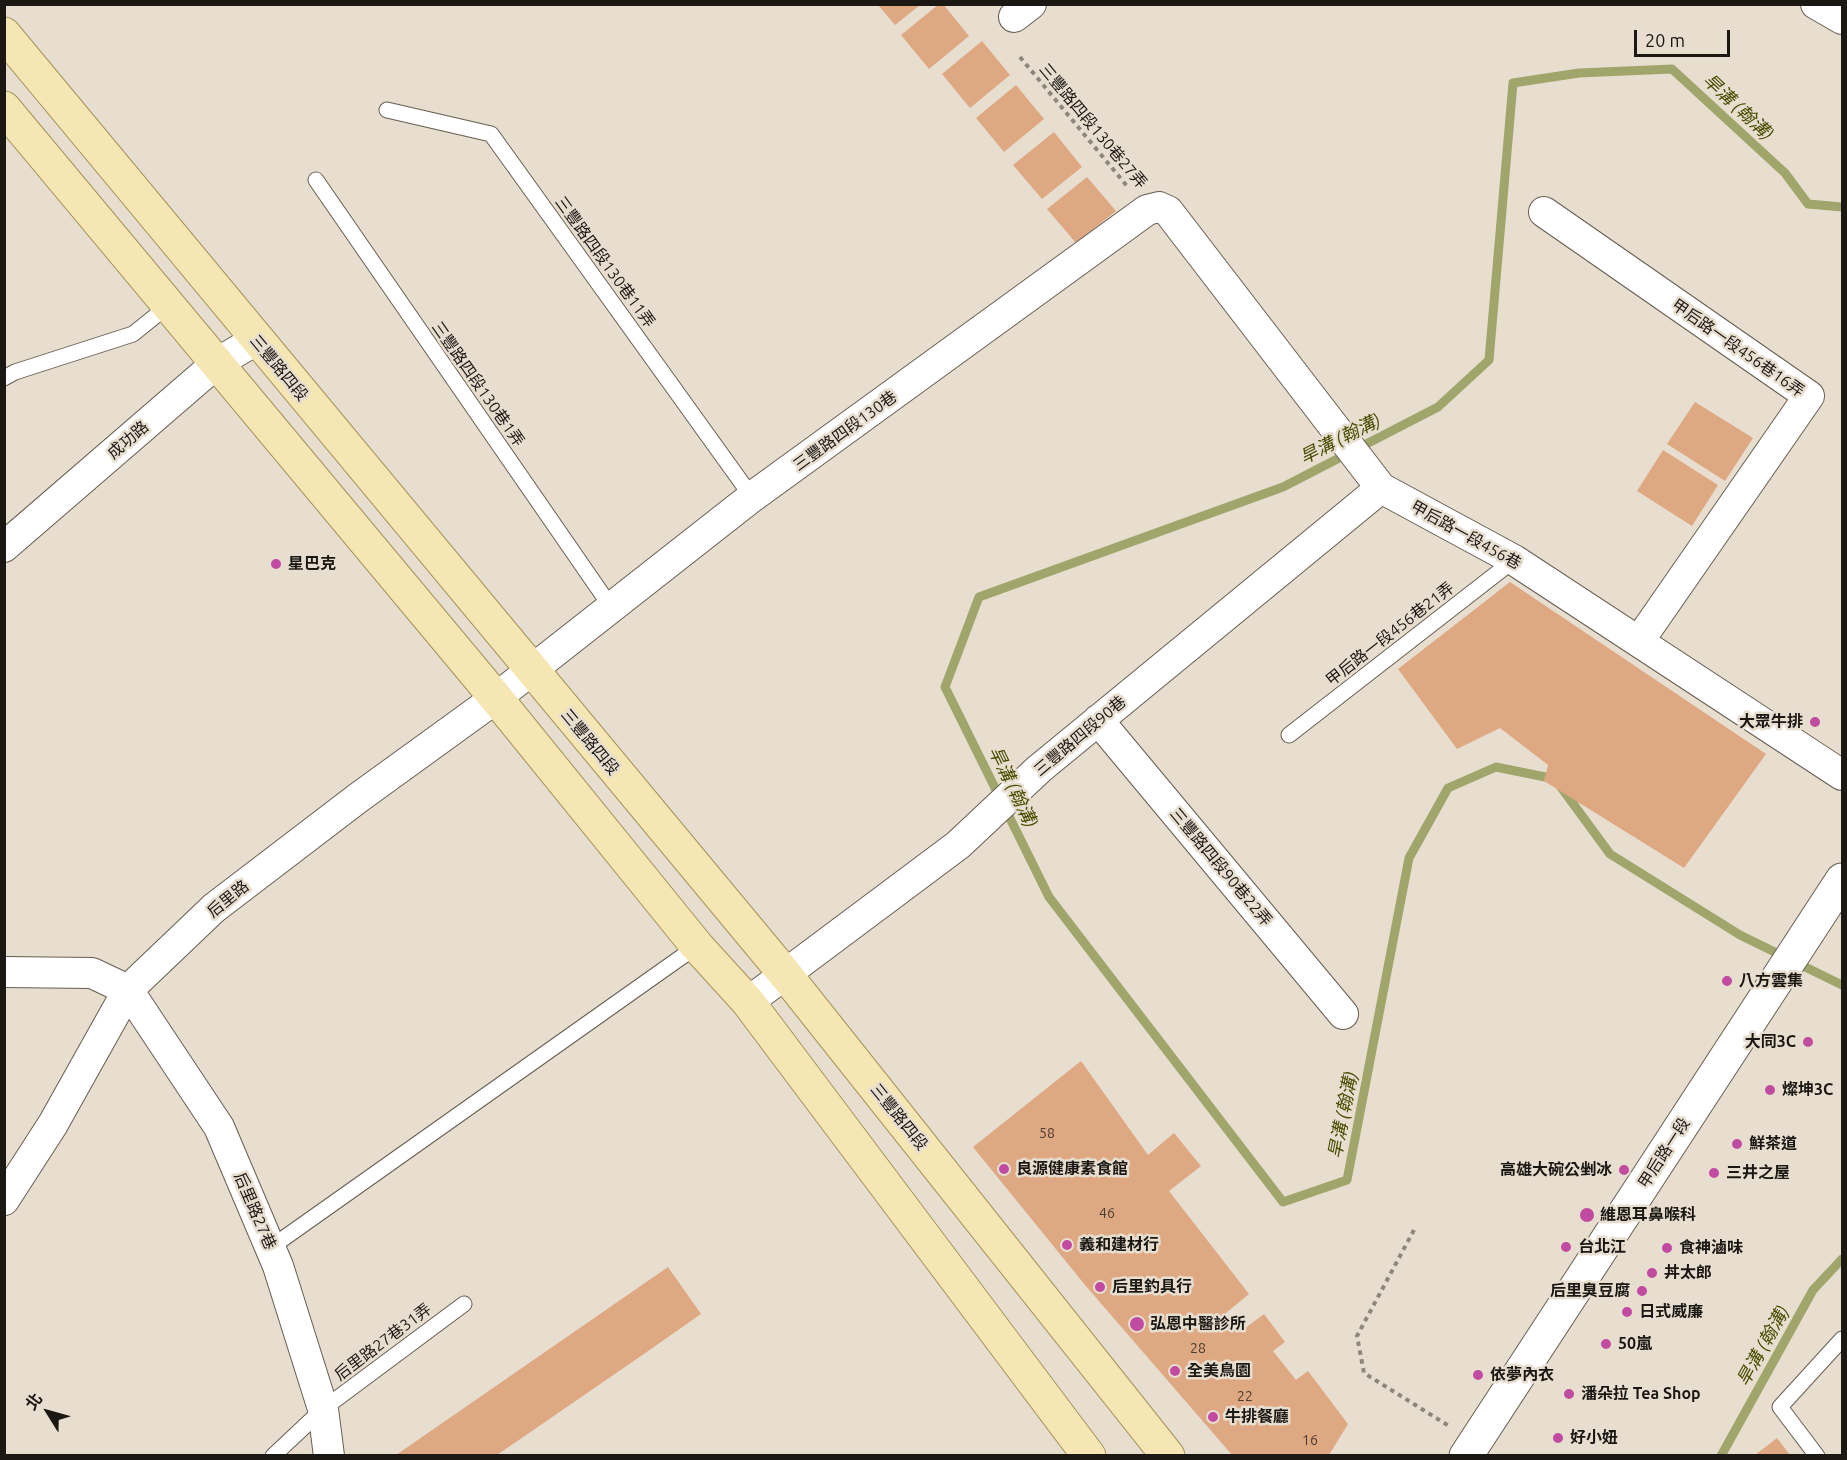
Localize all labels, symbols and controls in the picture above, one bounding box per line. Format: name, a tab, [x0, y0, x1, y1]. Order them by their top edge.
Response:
scale bar	[1637, 18, 1733, 56]
text: 20 m	[1645, 30, 1685, 50]
street label: 三豐路四段130巷27弄	[1035, 60, 1151, 192]
water label: 旱溝 (翰溝)	[1699, 69, 1777, 145]
street label: 三豐路四段130巷11弄	[551, 193, 659, 331]
street label: 甲后路一段456巷16弄	[1668, 295, 1808, 401]
street label: 三豐路四段130巷1弄	[428, 318, 528, 450]
street label: 三豐路四段	[246, 331, 312, 405]
street label: 三豐路四段130巷	[790, 387, 900, 475]
water label: 旱溝 (翰溝)	[1296, 409, 1384, 469]
street label: 成功路	[104, 417, 152, 463]
street label: 甲后路一段456巷	[1408, 497, 1524, 573]
place label: 星巴克	[288, 554, 336, 574]
marker: 星巴克	[269, 557, 283, 571]
street label: 甲后路一段456巷21弄	[1322, 578, 1458, 690]
street label: 三豐路四段90巷	[1030, 692, 1130, 780]
street label: 三豐路四段	[557, 705, 623, 779]
place label: 大眾牛排	[1739, 712, 1803, 732]
marker: 大眾牛排	[1808, 715, 1822, 729]
water label: 旱溝 (翰溝)	[984, 743, 1042, 831]
street label: 三豐路四段90巷22弄	[1166, 804, 1276, 930]
street label: 后里路	[203, 876, 253, 922]
place label: 八方雲集	[1739, 971, 1803, 991]
marker: 八方雲集	[1720, 974, 1734, 988]
place label: 大同3C	[1745, 1032, 1796, 1052]
marker: 大同3C	[1801, 1035, 1815, 1049]
water label: 旱溝 (翰溝)	[1324, 1070, 1362, 1160]
street label: 三豐路四段	[866, 1080, 932, 1154]
place label: 燦坤3C	[1782, 1080, 1833, 1100]
marker: 燦坤3C	[1763, 1083, 1777, 1097]
street label: 甲后路一段	[1634, 1114, 1694, 1192]
house number: 58	[1039, 1125, 1055, 1141]
place label: 鮮茶道	[1749, 1134, 1797, 1154]
marker: 鮮茶道	[1730, 1137, 1744, 1151]
place label: 良源健康素食館	[1016, 1159, 1128, 1179]
place label: 高雄大碗公剉冰	[1500, 1160, 1612, 1180]
marker: 良源健康素食館	[997, 1162, 1011, 1176]
marker: 高雄大碗公剉冰	[1617, 1163, 1631, 1177]
place label: 三井之屋	[1726, 1163, 1790, 1183]
marker: 三井之屋	[1707, 1166, 1721, 1180]
street label: 后里路27巷	[230, 1169, 280, 1253]
house number: 46	[1099, 1205, 1115, 1221]
place label: 維恩耳鼻喉科	[1600, 1205, 1696, 1225]
marker: 維恩耳鼻喉科	[1578, 1206, 1596, 1224]
place label: 義和建材行	[1079, 1235, 1159, 1255]
place label: 台北江	[1578, 1237, 1626, 1257]
marker: 義和建材行	[1060, 1238, 1074, 1252]
place label: 食神滷味	[1679, 1238, 1743, 1258]
marker: 台北江	[1559, 1240, 1573, 1254]
marker: 食神滷味	[1660, 1241, 1674, 1255]
place label: 丼太郎	[1664, 1263, 1712, 1283]
marker: 丼太郎	[1645, 1266, 1659, 1280]
place label: 后里釣具行	[1112, 1277, 1192, 1297]
marker: 后里釣具行	[1093, 1280, 1107, 1294]
place label: 后里臭豆腐	[1550, 1281, 1630, 1301]
marker: 后里臭豆腐	[1635, 1284, 1649, 1298]
street label: 后里路27巷31弄	[331, 1299, 435, 1385]
place label: 日式威廉	[1639, 1302, 1703, 1322]
water label: 旱溝 (翰溝)	[1732, 1302, 1794, 1390]
marker: 日式威廉	[1620, 1305, 1634, 1319]
place label: 弘恩中醫診所	[1150, 1314, 1246, 1334]
marker: 弘恩中醫診所	[1128, 1315, 1146, 1333]
place label: 50嵐	[1618, 1334, 1652, 1354]
marker: 50嵐	[1599, 1337, 1613, 1351]
house number: 28	[1190, 1340, 1206, 1356]
place label: 全美鳥園	[1187, 1361, 1251, 1381]
marker: 全美鳥園	[1168, 1364, 1182, 1378]
place label: 依夢內衣	[1490, 1365, 1554, 1385]
marker: 依夢內衣	[1471, 1368, 1485, 1382]
north arrow	[18, 1382, 78, 1442]
place label: 潘朵拉 Tea Shop	[1581, 1384, 1701, 1404]
marker: 潘朵拉 Tea Shop	[1562, 1387, 1576, 1401]
house number: 22	[1237, 1388, 1253, 1404]
text: 北	[22, 1389, 46, 1413]
place label: 牛排餐廳	[1225, 1407, 1289, 1427]
marker: 牛排餐廳	[1206, 1410, 1220, 1424]
place label: 好小妞	[1570, 1428, 1618, 1448]
marker: 好小妞	[1551, 1431, 1565, 1445]
house number: 16	[1302, 1432, 1318, 1448]

